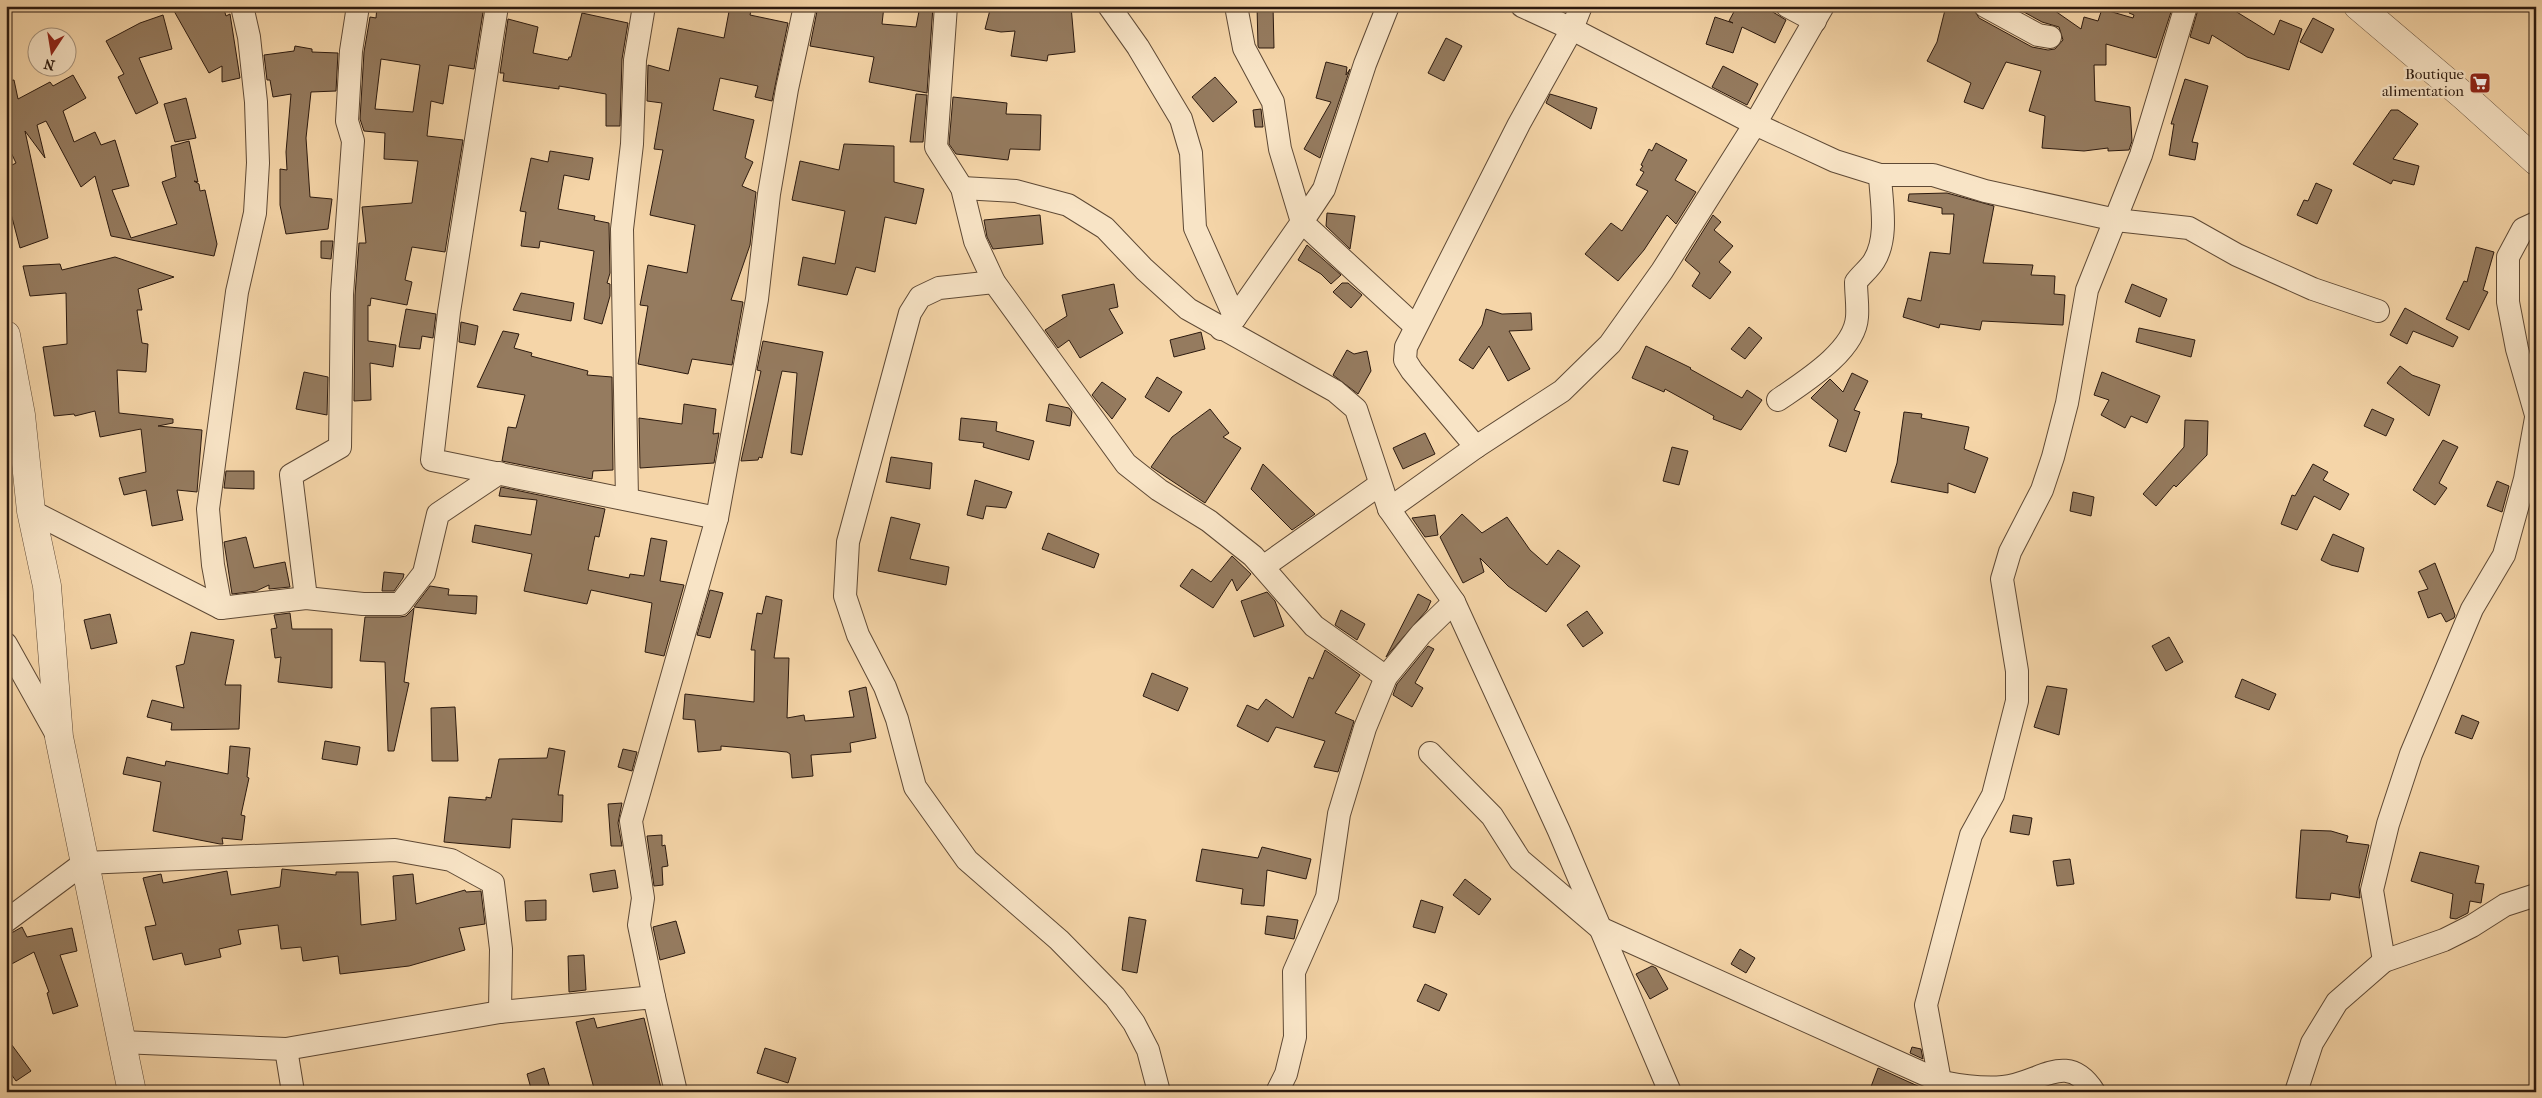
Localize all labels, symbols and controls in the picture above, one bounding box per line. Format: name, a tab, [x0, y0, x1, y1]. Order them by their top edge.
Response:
north arrow	[28, 28, 78, 78]
text: N	[42, 55, 56, 74]
place label: Boutique alimentation	[2382, 65, 2465, 100]
supermarket icon: Boutique alimentation	[2468, 71, 2492, 95]

